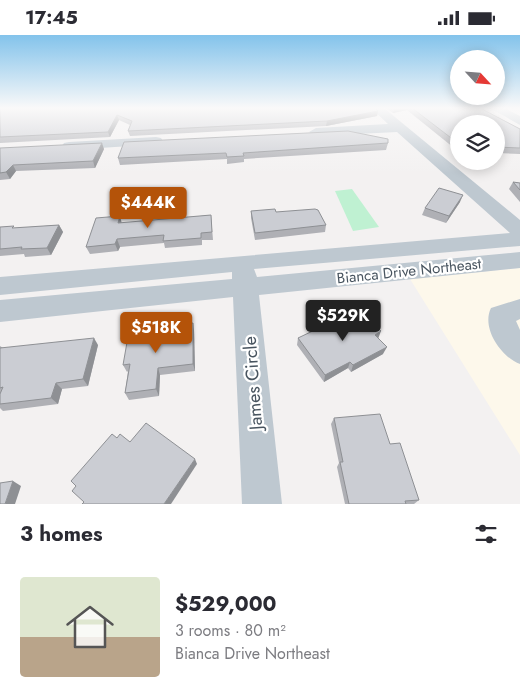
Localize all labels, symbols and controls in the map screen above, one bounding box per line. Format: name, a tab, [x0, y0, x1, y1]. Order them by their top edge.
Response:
text: 17:45	[25, 4, 78, 31]
north arrow	[450, 50, 505, 105]
map controls	[450, 50, 505, 170]
button: layers	[450, 115, 505, 170]
pin: $444K	[113, 187, 183, 229]
text: $444K	[121, 191, 175, 214]
street label: Bianca Drive Northeast	[336, 252, 483, 290]
pin: $529K	[308, 299, 378, 342]
text: $529K	[317, 304, 369, 327]
pin: $518K	[121, 311, 191, 354]
text: $518K	[131, 316, 181, 339]
street label: James Circle	[237, 335, 269, 433]
text: 3 homes	[20, 519, 103, 549]
icon: filters	[472, 520, 500, 548]
text: $529,000	[175, 589, 276, 619]
icon: home	[60, 597, 120, 657]
text: 3 rooms · 80 m²	[175, 619, 286, 642]
text: Bianca Drive Northeast	[175, 642, 330, 665]

